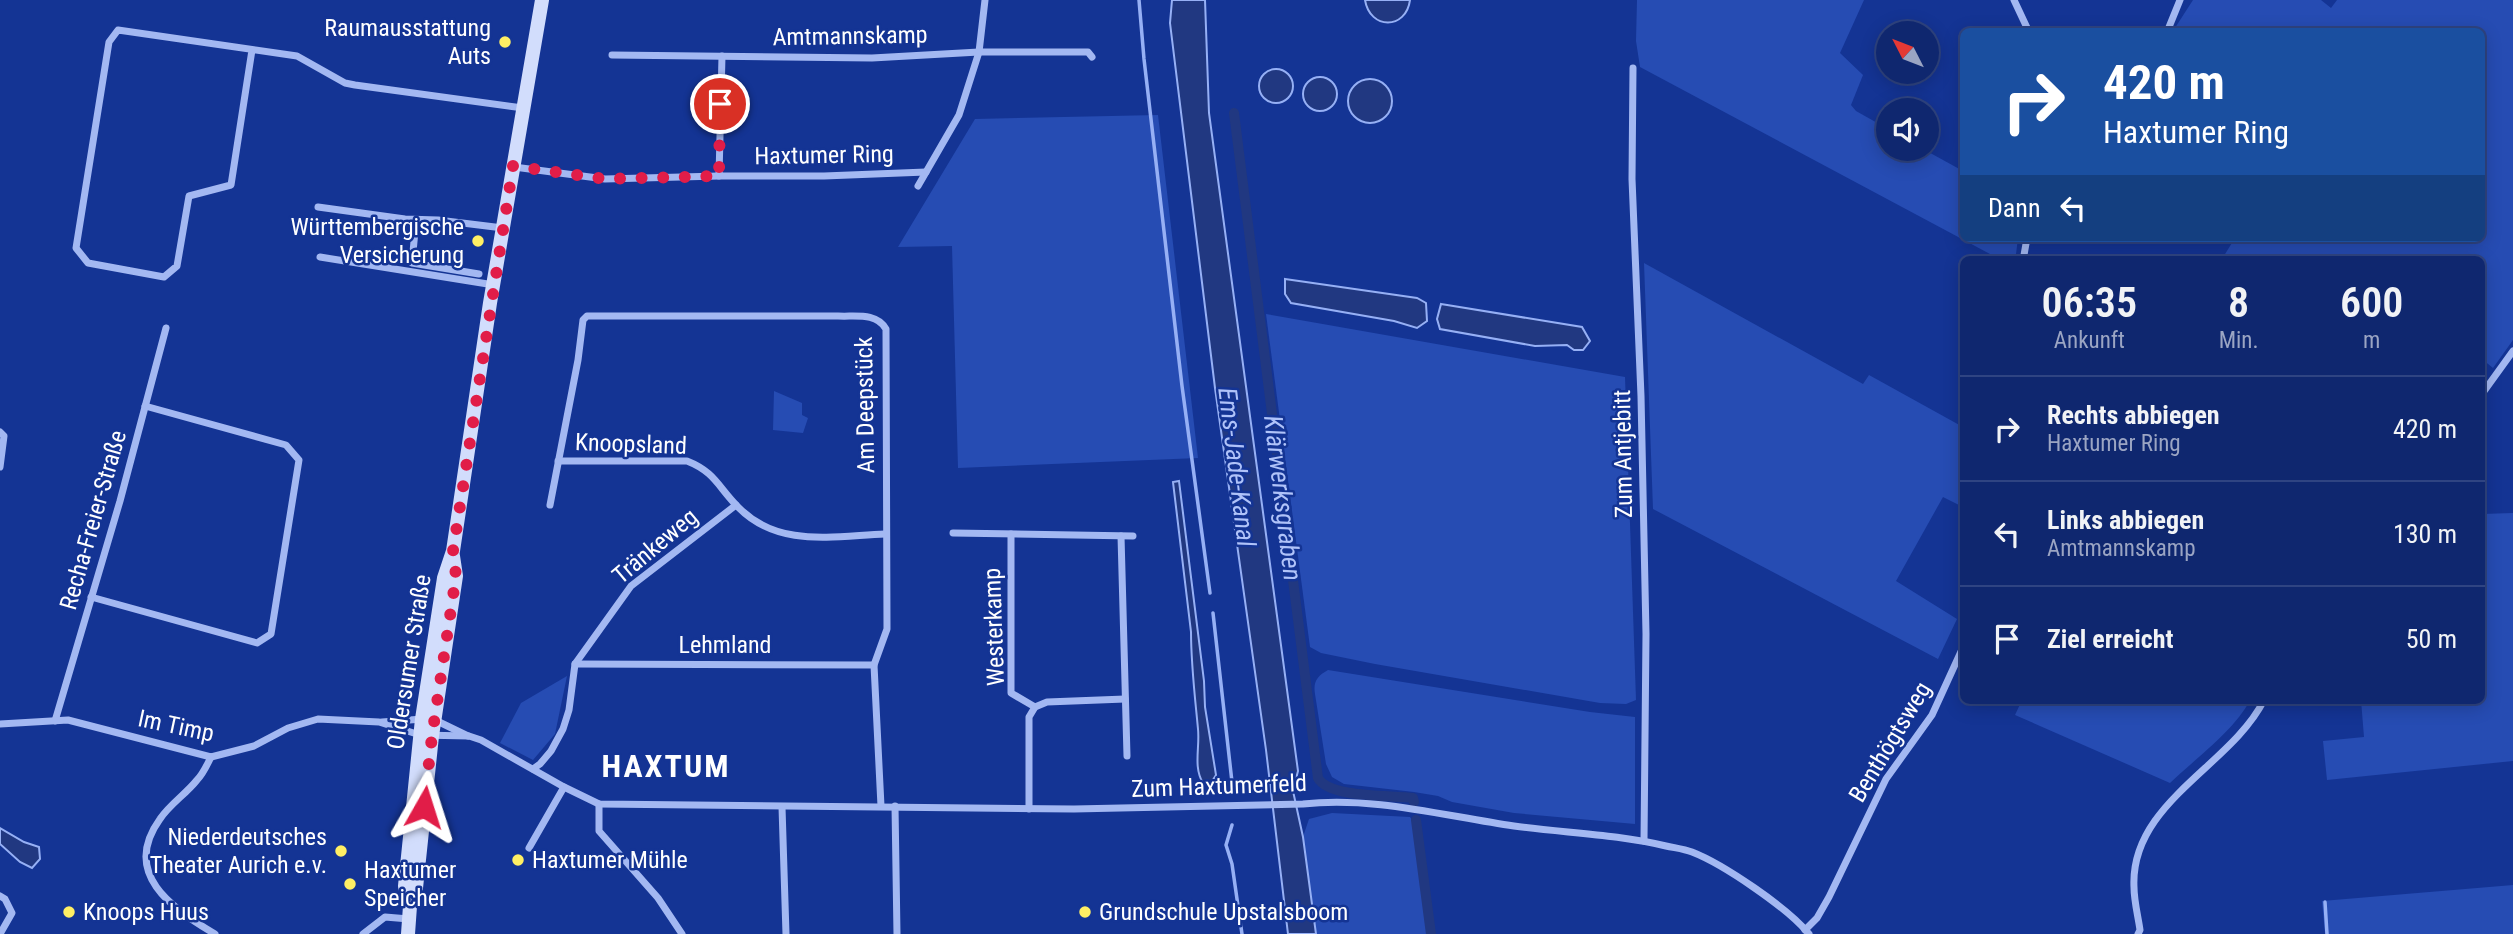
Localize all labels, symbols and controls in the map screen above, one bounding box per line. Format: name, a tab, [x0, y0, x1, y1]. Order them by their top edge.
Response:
place label: Raumausstattung Auts	[324, 14, 491, 70]
street label: Amtmannskamp	[772, 21, 928, 51]
north arrow	[1876, 21, 1939, 84]
map controls	[1876, 21, 1939, 161]
marker: Raumausstattung Auts	[497, 34, 513, 50]
text: 420 m	[2103, 54, 2225, 111]
icon: right	[1988, 56, 2079, 147]
pin	[690, 74, 750, 134]
icon: arrive	[701, 85, 739, 123]
button: sound	[1876, 98, 1939, 161]
text: Haxtumer Ring	[2103, 113, 2289, 151]
street label: Haxtumer Ring	[754, 140, 894, 170]
icon: left	[2054, 189, 2092, 227]
text: Dann	[1988, 193, 2040, 223]
place label: Württembergische Versicherung	[291, 213, 464, 269]
marker: Württembergische Versicherung	[470, 233, 486, 249]
text: 06:35	[2042, 278, 2137, 327]
text: 8	[2228, 278, 2249, 327]
text: 600	[2340, 278, 2403, 327]
text: Ankunft	[2054, 327, 2125, 354]
text: Min.	[2219, 327, 2259, 354]
text: m	[2363, 327, 2380, 354]
street label: Am Deepstück	[850, 336, 880, 474]
water label: Ems-Jade-Kanal	[1212, 386, 1262, 549]
street label: Zum Antjebitt	[1608, 390, 1638, 518]
text: Rechts abbiegen	[2047, 400, 2220, 430]
icon: right	[1988, 410, 2026, 448]
water label: Klärwerksgraben	[1258, 414, 1308, 582]
text: 420 m	[2393, 414, 2457, 444]
street label: Recha-Freier-Straße	[54, 427, 132, 613]
street label: Knoopsland	[575, 428, 687, 460]
text: Haxtumer Ring	[2047, 430, 2181, 457]
street label: Tränkeweg	[607, 502, 703, 590]
text: Links abbiegen	[2047, 505, 2204, 535]
icon: left	[1988, 515, 2026, 553]
text: 130 m	[2393, 519, 2457, 549]
text: Amtmannskamp	[2047, 535, 2196, 562]
street label: Westerkamp	[978, 568, 1010, 686]
street label: Oldersumer Straße	[381, 573, 437, 751]
icon: arrive	[1988, 620, 2026, 658]
text: Ziel erreicht	[2047, 624, 2173, 654]
text: 50 m	[2406, 624, 2457, 654]
street label: Lehmland	[679, 631, 771, 659]
street label: Benthögtsweg	[1843, 677, 1937, 807]
street label: Im Timp	[135, 704, 217, 748]
district label: HAXTUM	[602, 747, 730, 785]
street label: Zum Haxtumerfeld	[1131, 769, 1307, 803]
position arrow	[387, 770, 461, 844]
place label: Niederdeutsches Theater Aurich e.v.	[150, 823, 327, 879]
marker: Niederdeutsches Theater Aurich e.v.	[333, 843, 349, 859]
place label: Haxtumer Mühle	[532, 846, 688, 874]
marker: Haxtumer Mühle	[510, 852, 526, 868]
place label: Haxtumer Speicher	[364, 856, 456, 912]
marker: Haxtumer Speicher	[342, 876, 358, 892]
place label: Knoops Huus	[83, 898, 209, 926]
place label: Grundschule Upstalsboom	[1099, 898, 1348, 926]
marker: Knoops Huus	[61, 904, 77, 920]
marker: Grundschule Upstalsboom	[1077, 904, 1093, 920]

